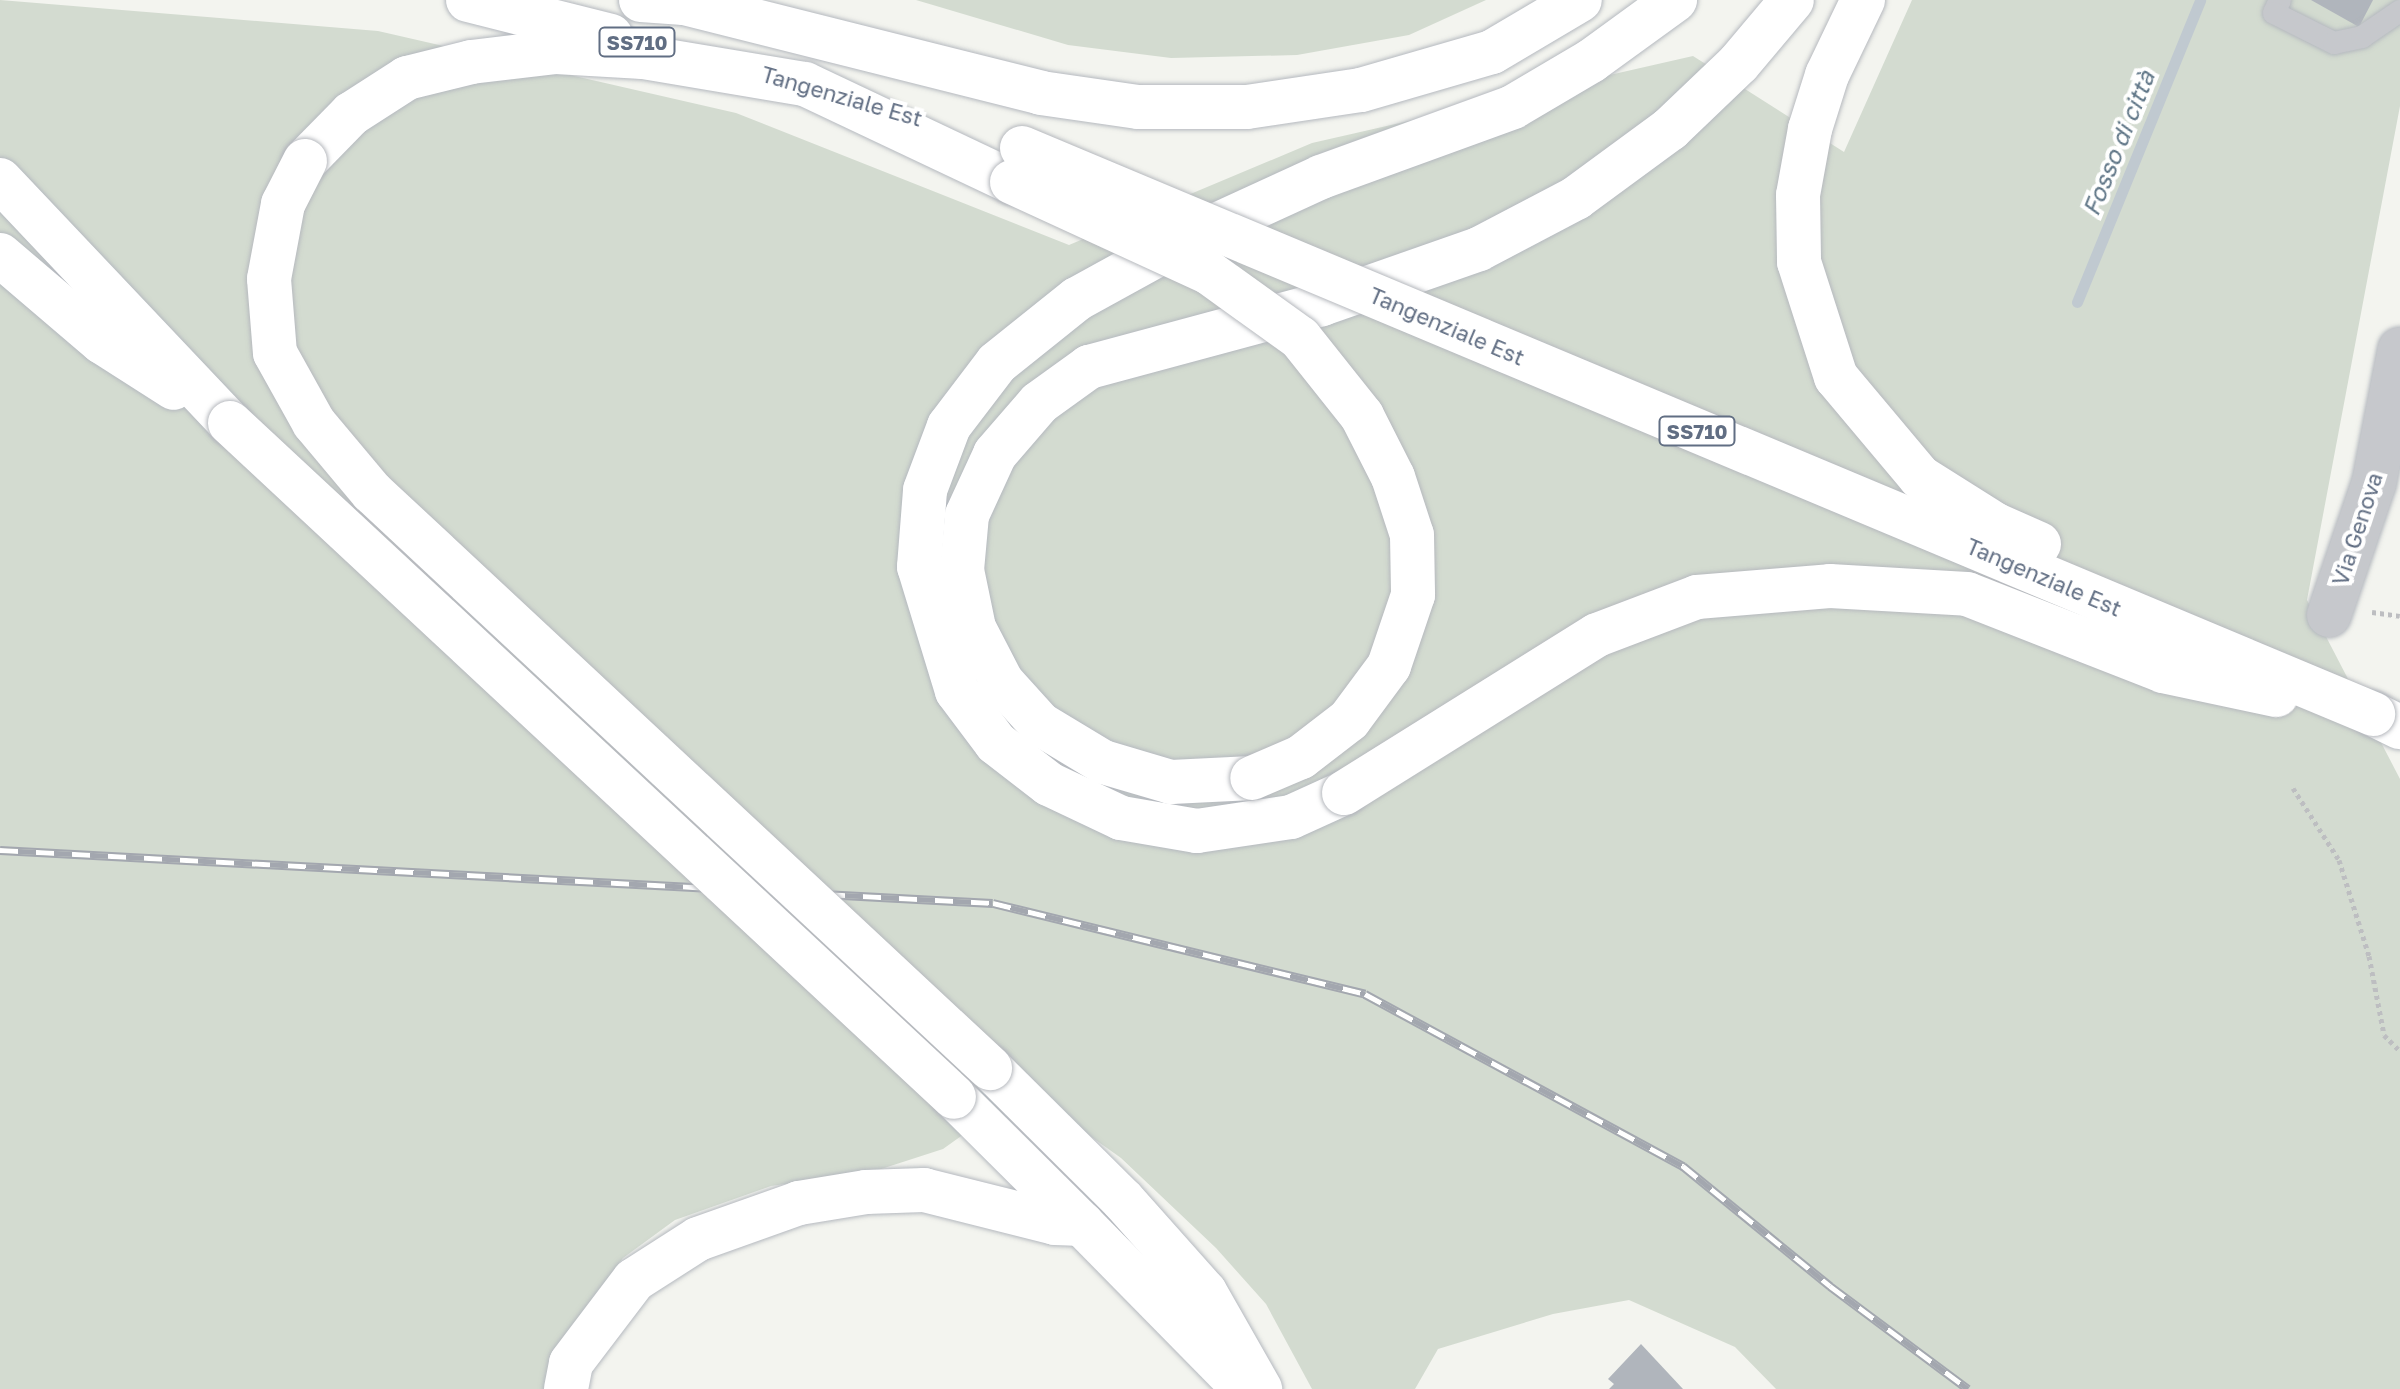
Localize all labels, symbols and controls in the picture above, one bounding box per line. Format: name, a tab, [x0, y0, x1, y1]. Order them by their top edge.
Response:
road number: SS710	[597, 26, 677, 58]
street label: Tangenziale Est	[759, 60, 925, 132]
water label: Fosso di città	[2076, 66, 2160, 220]
street label: Tangenziale Est	[1365, 281, 1529, 371]
road number: SS710	[1657, 415, 1737, 447]
street label: Via Genova	[2326, 469, 2388, 589]
street label: Tangenziale Est	[1962, 532, 2126, 622]

